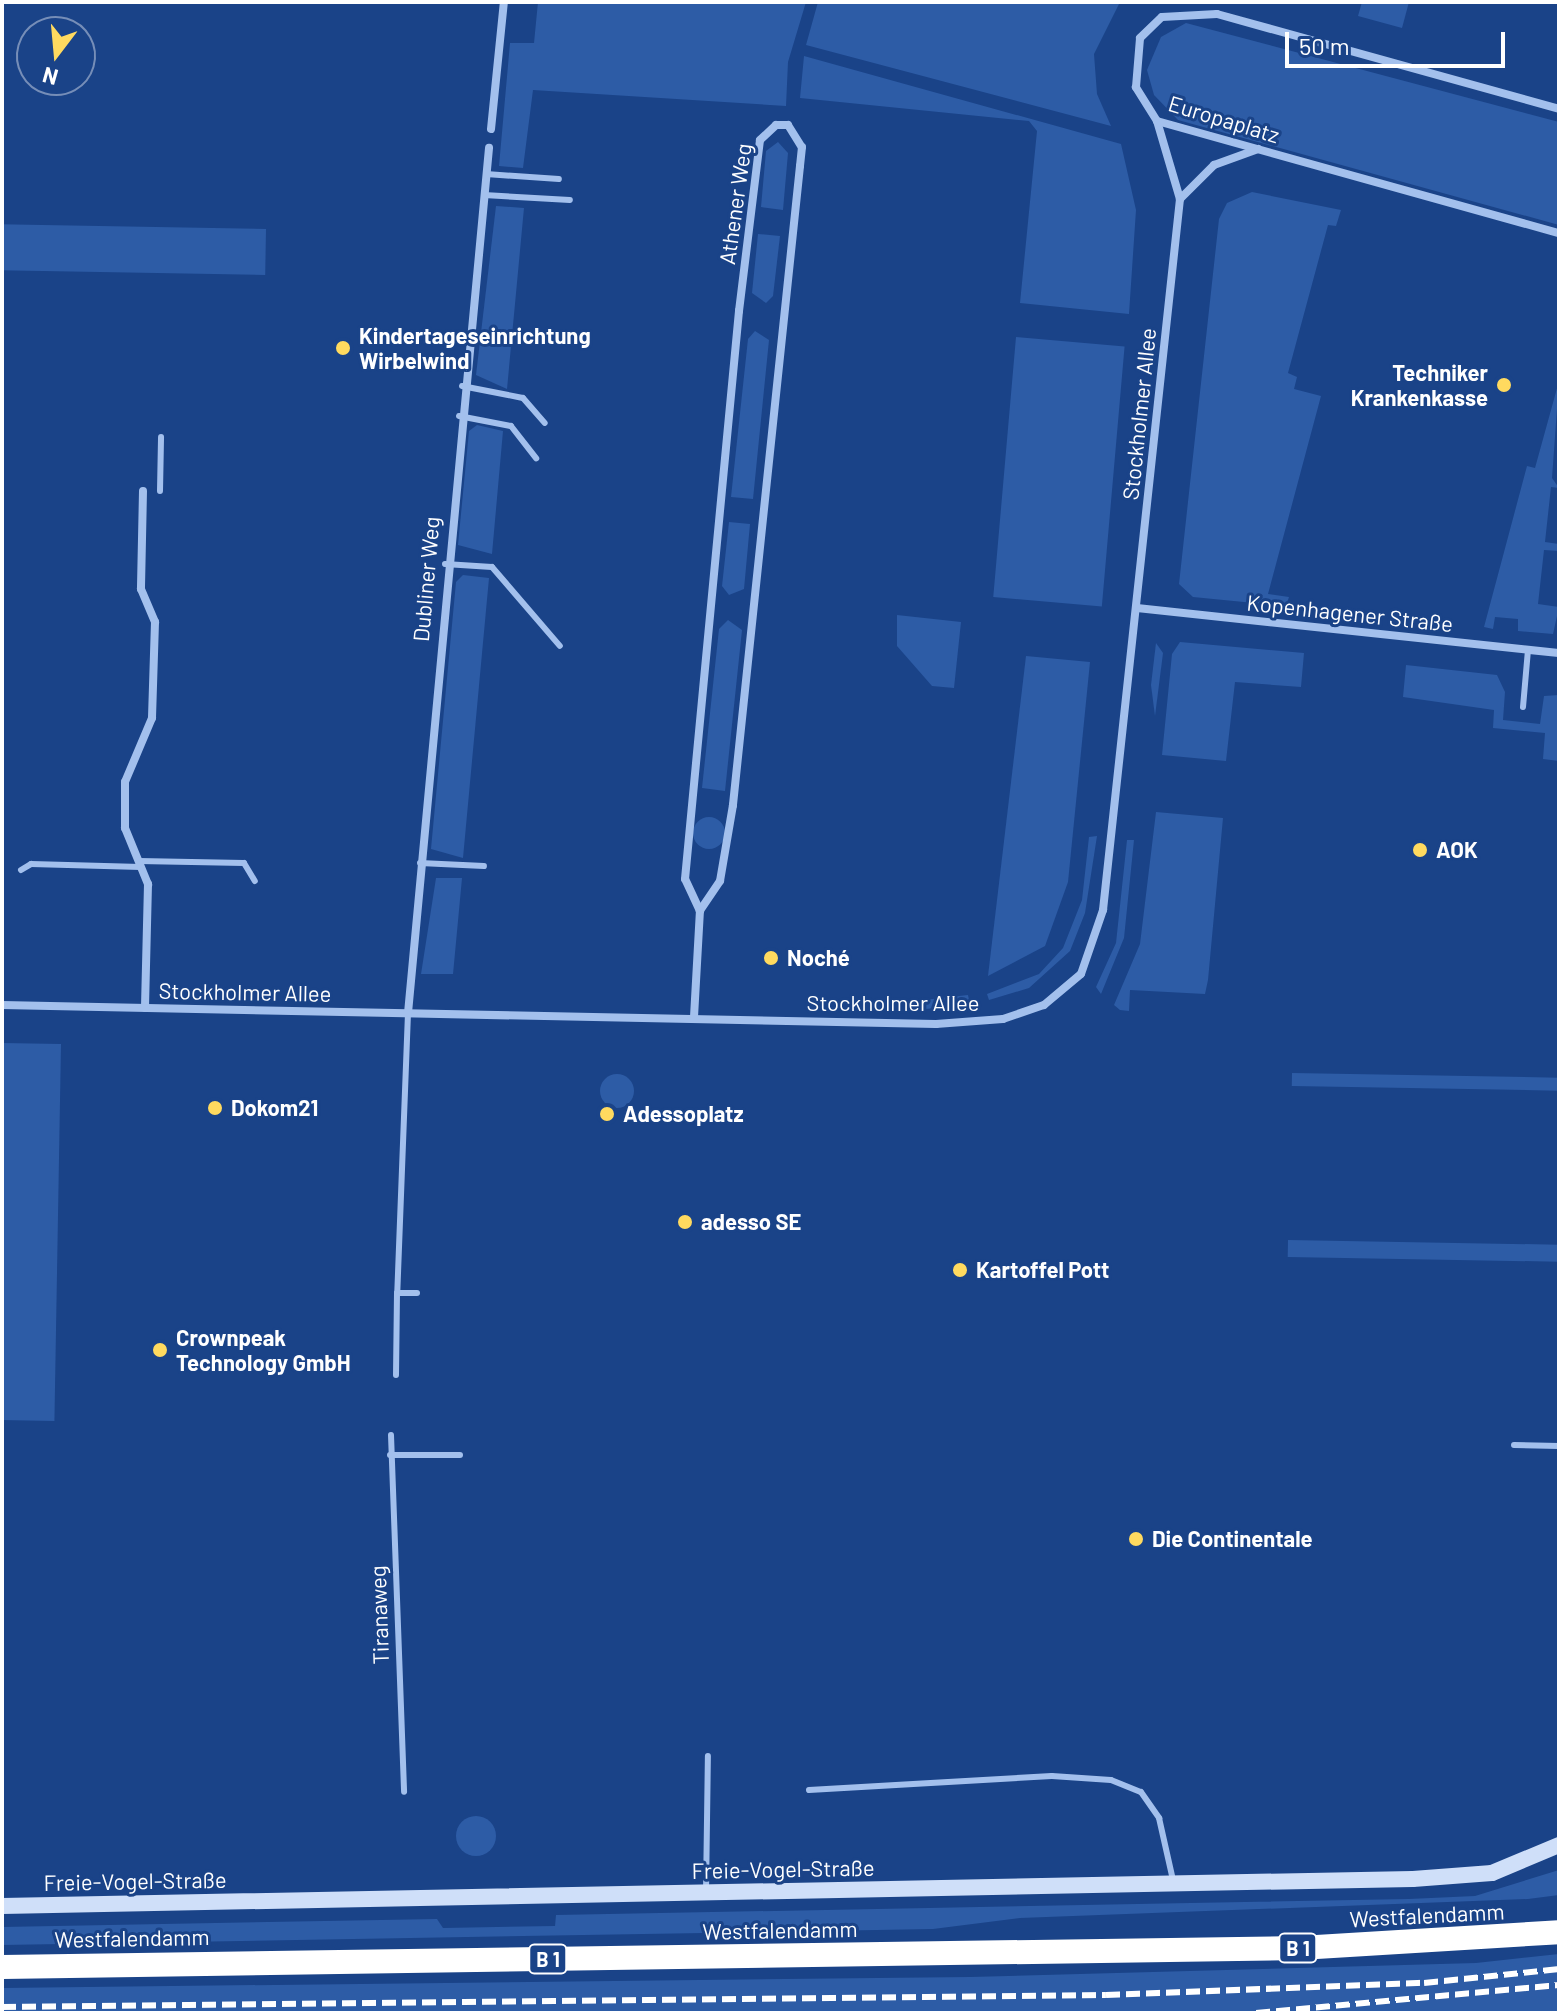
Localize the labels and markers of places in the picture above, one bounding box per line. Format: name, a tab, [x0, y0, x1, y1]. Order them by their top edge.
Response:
place label: Kindertageseinrichtung Wirbelwind	[359, 322, 591, 374]
marker: Kindertageseinrichtung Wirbelwind	[334, 339, 352, 357]
place label: Techniker Krankenkasse	[1351, 359, 1488, 410]
marker: Techniker Krankenkasse	[1495, 376, 1513, 394]
place label: AOK	[1436, 837, 1478, 863]
marker: AOK	[1411, 841, 1429, 859]
place label: Noché	[787, 945, 850, 971]
marker: Noché	[762, 949, 780, 967]
place label: Dokom21	[231, 1095, 318, 1121]
marker: Dokom21	[206, 1099, 224, 1117]
place label: Adessoplatz	[623, 1101, 744, 1127]
marker: Adessoplatz	[598, 1105, 616, 1123]
place label: adesso SE	[701, 1209, 801, 1235]
marker: adesso SE	[676, 1213, 694, 1231]
place label: Kartoffel Pott	[976, 1257, 1109, 1283]
marker: Kartoffel Pott	[951, 1261, 969, 1279]
place label: Crownpeak Technology GmbH	[176, 1324, 351, 1376]
marker: Crownpeak Technology GmbH	[151, 1341, 169, 1359]
place label: Die Continentale	[1152, 1526, 1313, 1552]
marker: Die Continentale	[1127, 1530, 1145, 1548]

